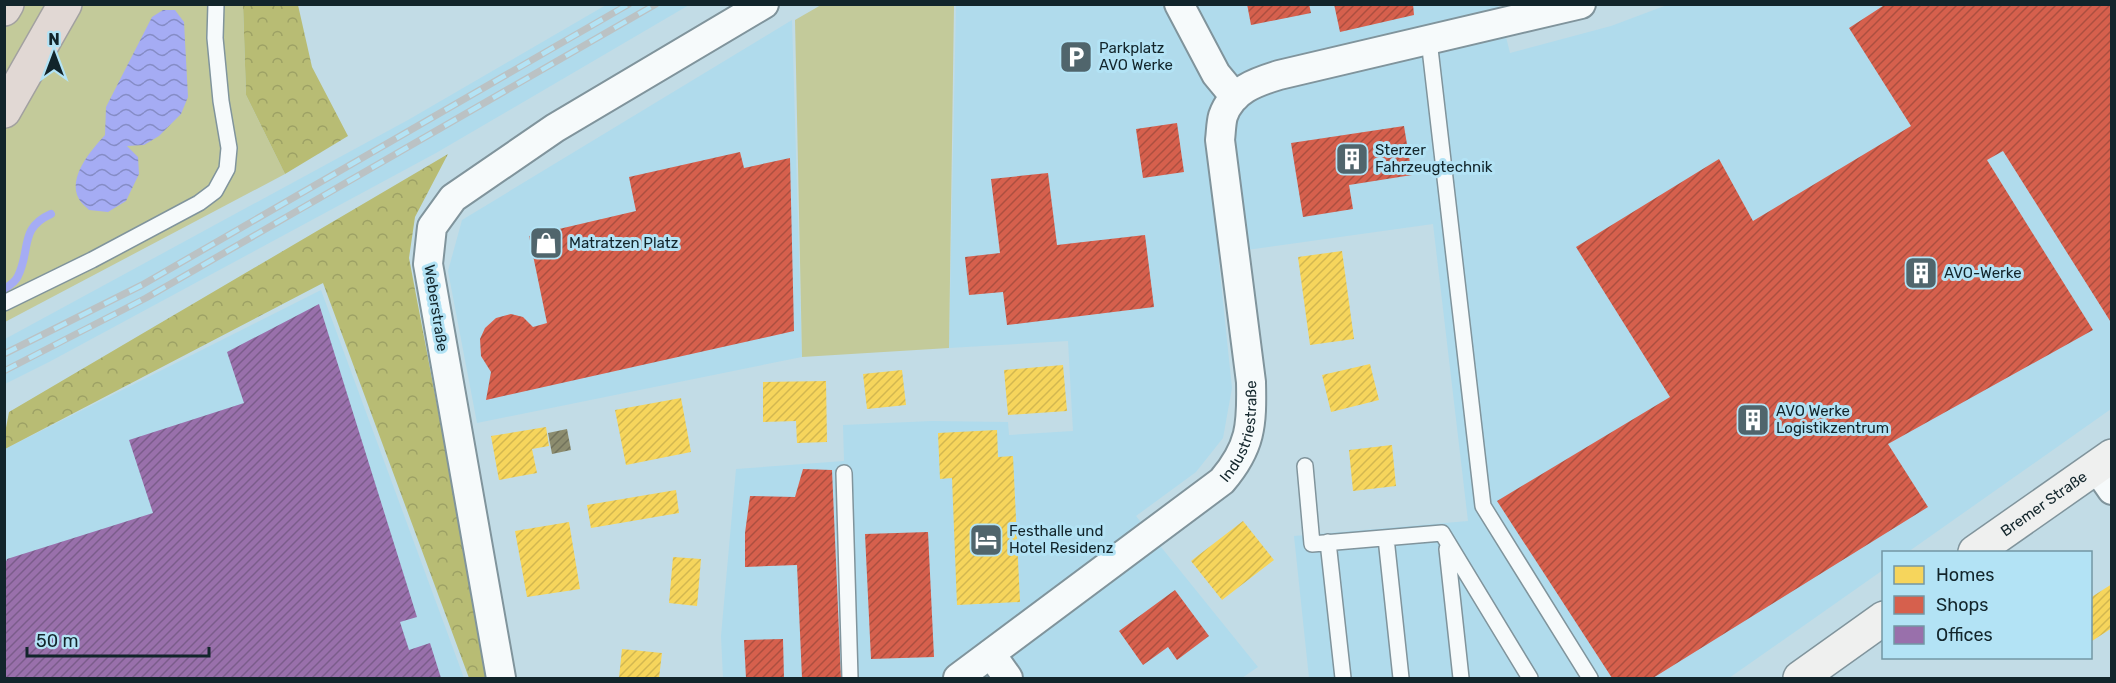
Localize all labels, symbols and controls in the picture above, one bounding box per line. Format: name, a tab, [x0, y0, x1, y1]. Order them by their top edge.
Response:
north arrow	[24, 24, 84, 84]
text: N	[48, 30, 60, 49]
parking icon: Parkplatz AVO Werke	[1058, 39, 1094, 75]
place label: Parkplatz AVO Werke	[1099, 39, 1173, 74]
building icon: Sterzer Fahrzeugtechnik	[1334, 141, 1370, 177]
place label: Sterzer Fahrzeugtechnik	[1375, 141, 1493, 176]
shop icon: Matratzen Platz	[528, 225, 564, 261]
place label: Matratzen Platz	[569, 234, 679, 252]
building icon: AVO-Werke	[1903, 255, 1939, 291]
street label: Weberstraße	[420, 263, 452, 353]
place label: AVO-Werke	[1944, 264, 2022, 282]
street label: Industriestraße	[1216, 380, 1260, 486]
building icon: AVO Werke Logistikzentrum	[1735, 402, 1771, 438]
place label: AVO Werke Logistikzentrum	[1776, 402, 1889, 437]
street label: Bremer Straße	[1997, 467, 2090, 540]
hotel icon: Festhalle und Hotel Residenz	[968, 522, 1004, 558]
place label: Festhalle und Hotel Residenz	[1009, 522, 1114, 557]
legend	[1882, 551, 2092, 659]
text: Homes	[1936, 564, 1994, 586]
text: Shops	[1936, 594, 1988, 616]
scale bar	[27, 620, 208, 658]
text: Offices	[1936, 624, 1993, 646]
text: 50 m	[36, 630, 79, 652]

